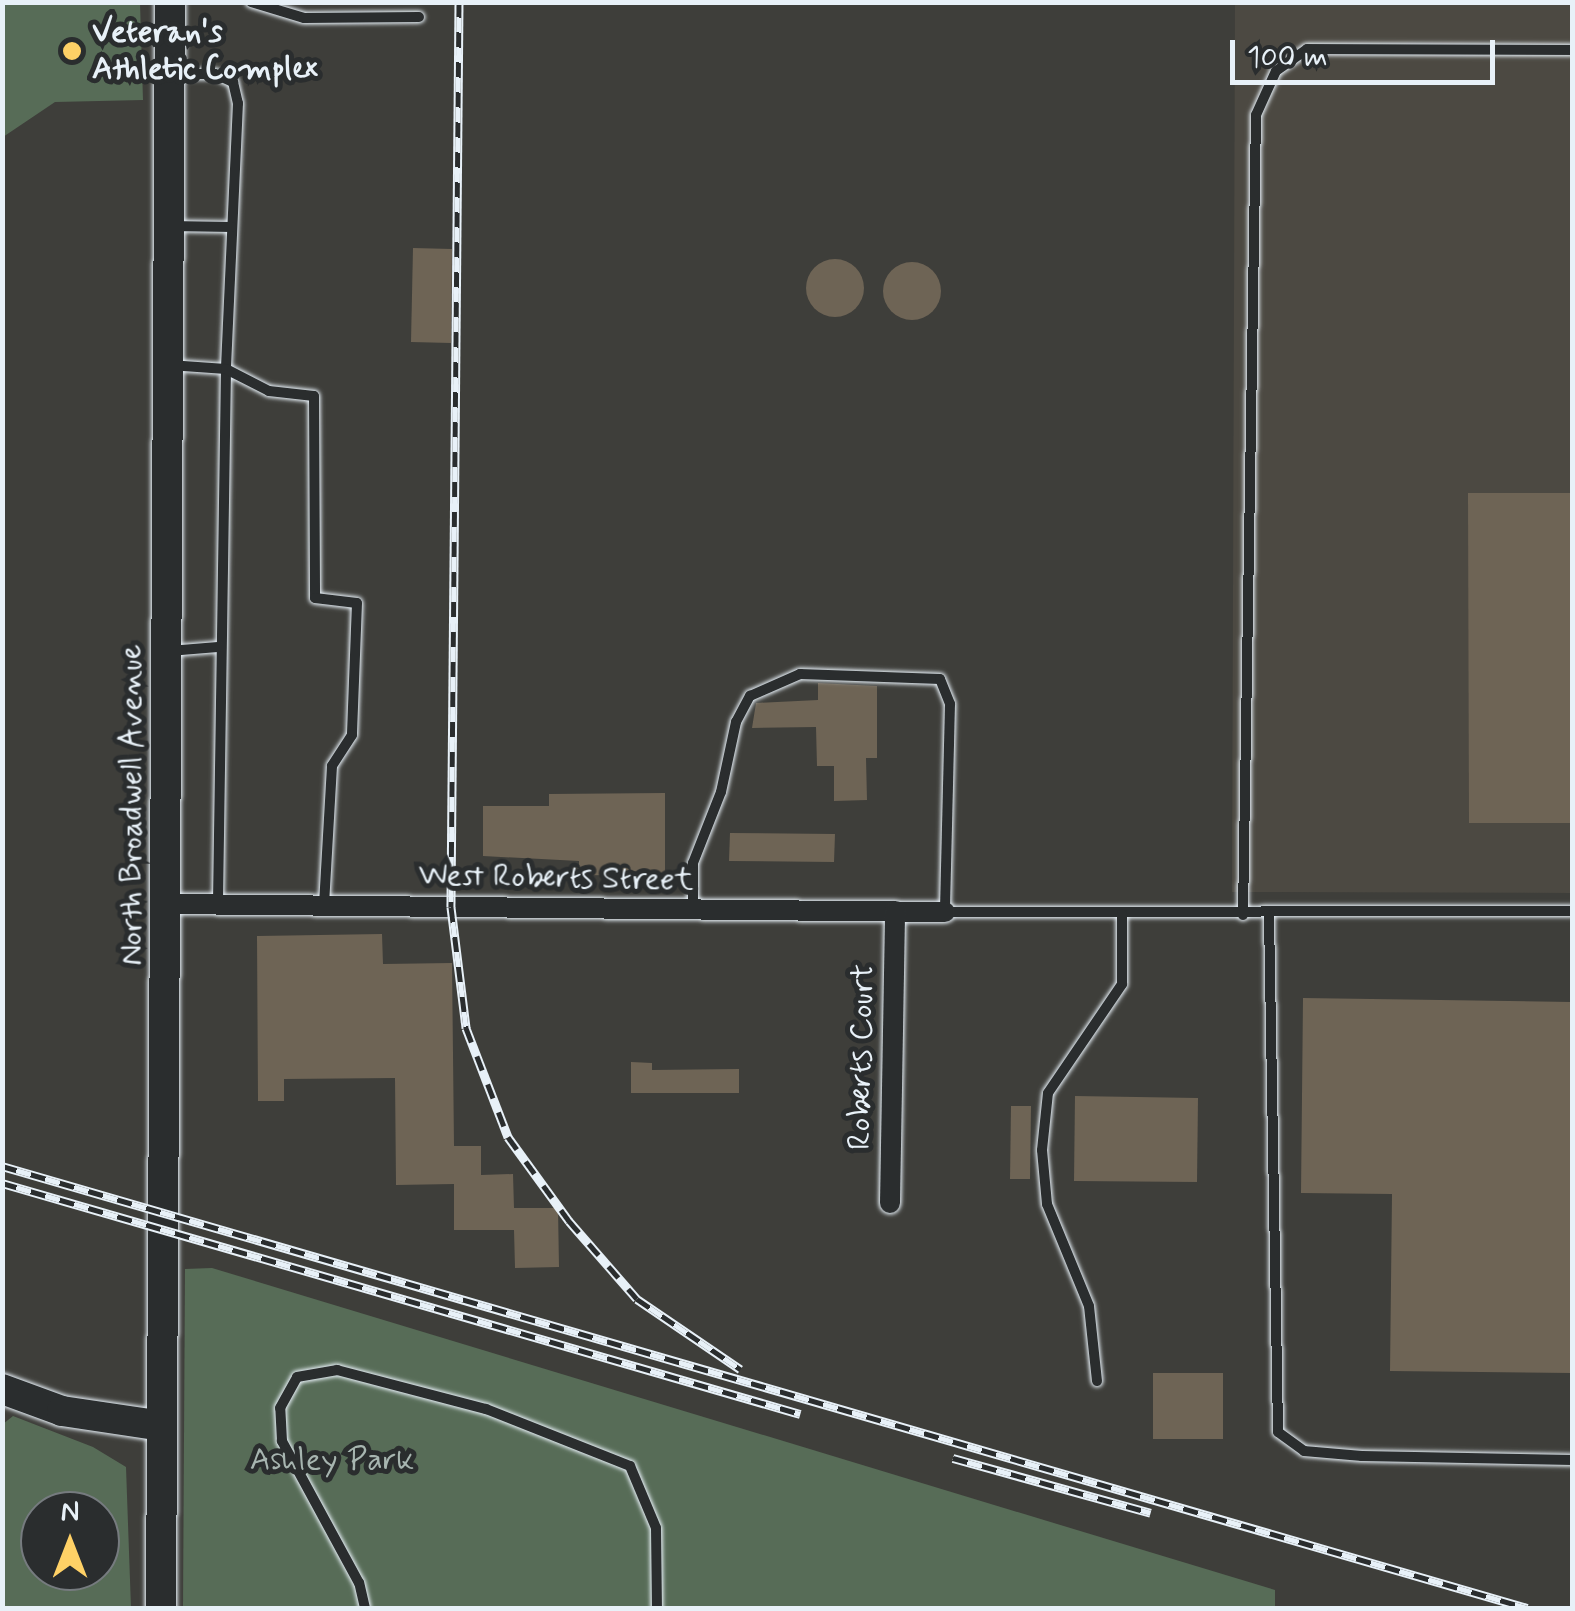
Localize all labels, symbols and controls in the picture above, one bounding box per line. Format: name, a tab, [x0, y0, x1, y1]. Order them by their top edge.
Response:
place label: Veteran's Athletic Complex	[92, 14, 318, 89]
scale bar	[1235, 20, 1500, 82]
text: 100 m	[1247, 38, 1328, 77]
marker: Veteran's Athletic Complex	[61, 40, 83, 62]
street label: North Broadwell Avenue	[113, 646, 151, 964]
street label: West Roberts Street	[418, 856, 694, 900]
street label: Roberts Court	[841, 964, 883, 1150]
park label: Ashley Park	[252, 1441, 412, 1479]
north arrow	[20, 1491, 120, 1591]
text: N	[61, 1494, 79, 1531]

